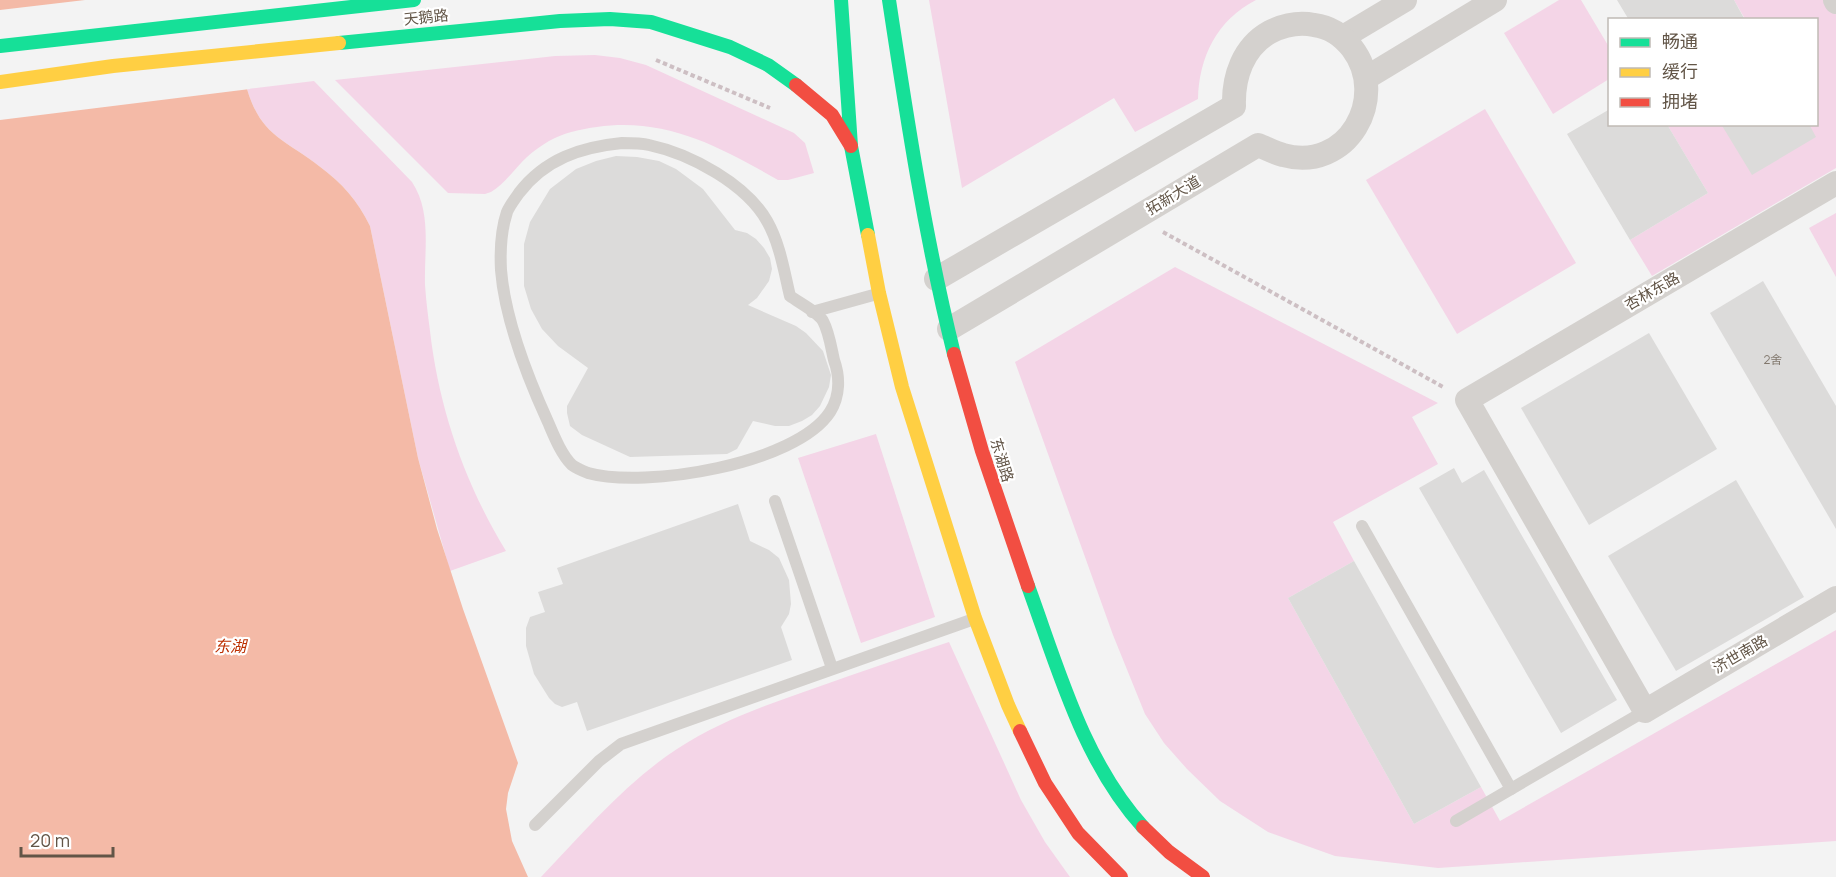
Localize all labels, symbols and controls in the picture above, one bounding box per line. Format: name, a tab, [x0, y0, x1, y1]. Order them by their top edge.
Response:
street label: 天鹅路	[403, 4, 449, 30]
legend	[1608, 18, 1818, 126]
text: 畅通	[1662, 29, 1698, 53]
text: 缓行	[1662, 59, 1698, 83]
text: 拥堵	[1662, 89, 1698, 113]
street label: 拓新大道	[1142, 171, 1204, 219]
street label: 杏林东路	[1621, 267, 1683, 315]
house number: 2舍	[1764, 351, 1782, 368]
street label: 东湖路	[985, 435, 1019, 485]
street label: 济世南路	[1709, 630, 1771, 678]
water label: 东湖	[214, 635, 249, 657]
scale bar	[21, 820, 112, 858]
text: 20 m	[30, 828, 70, 852]

